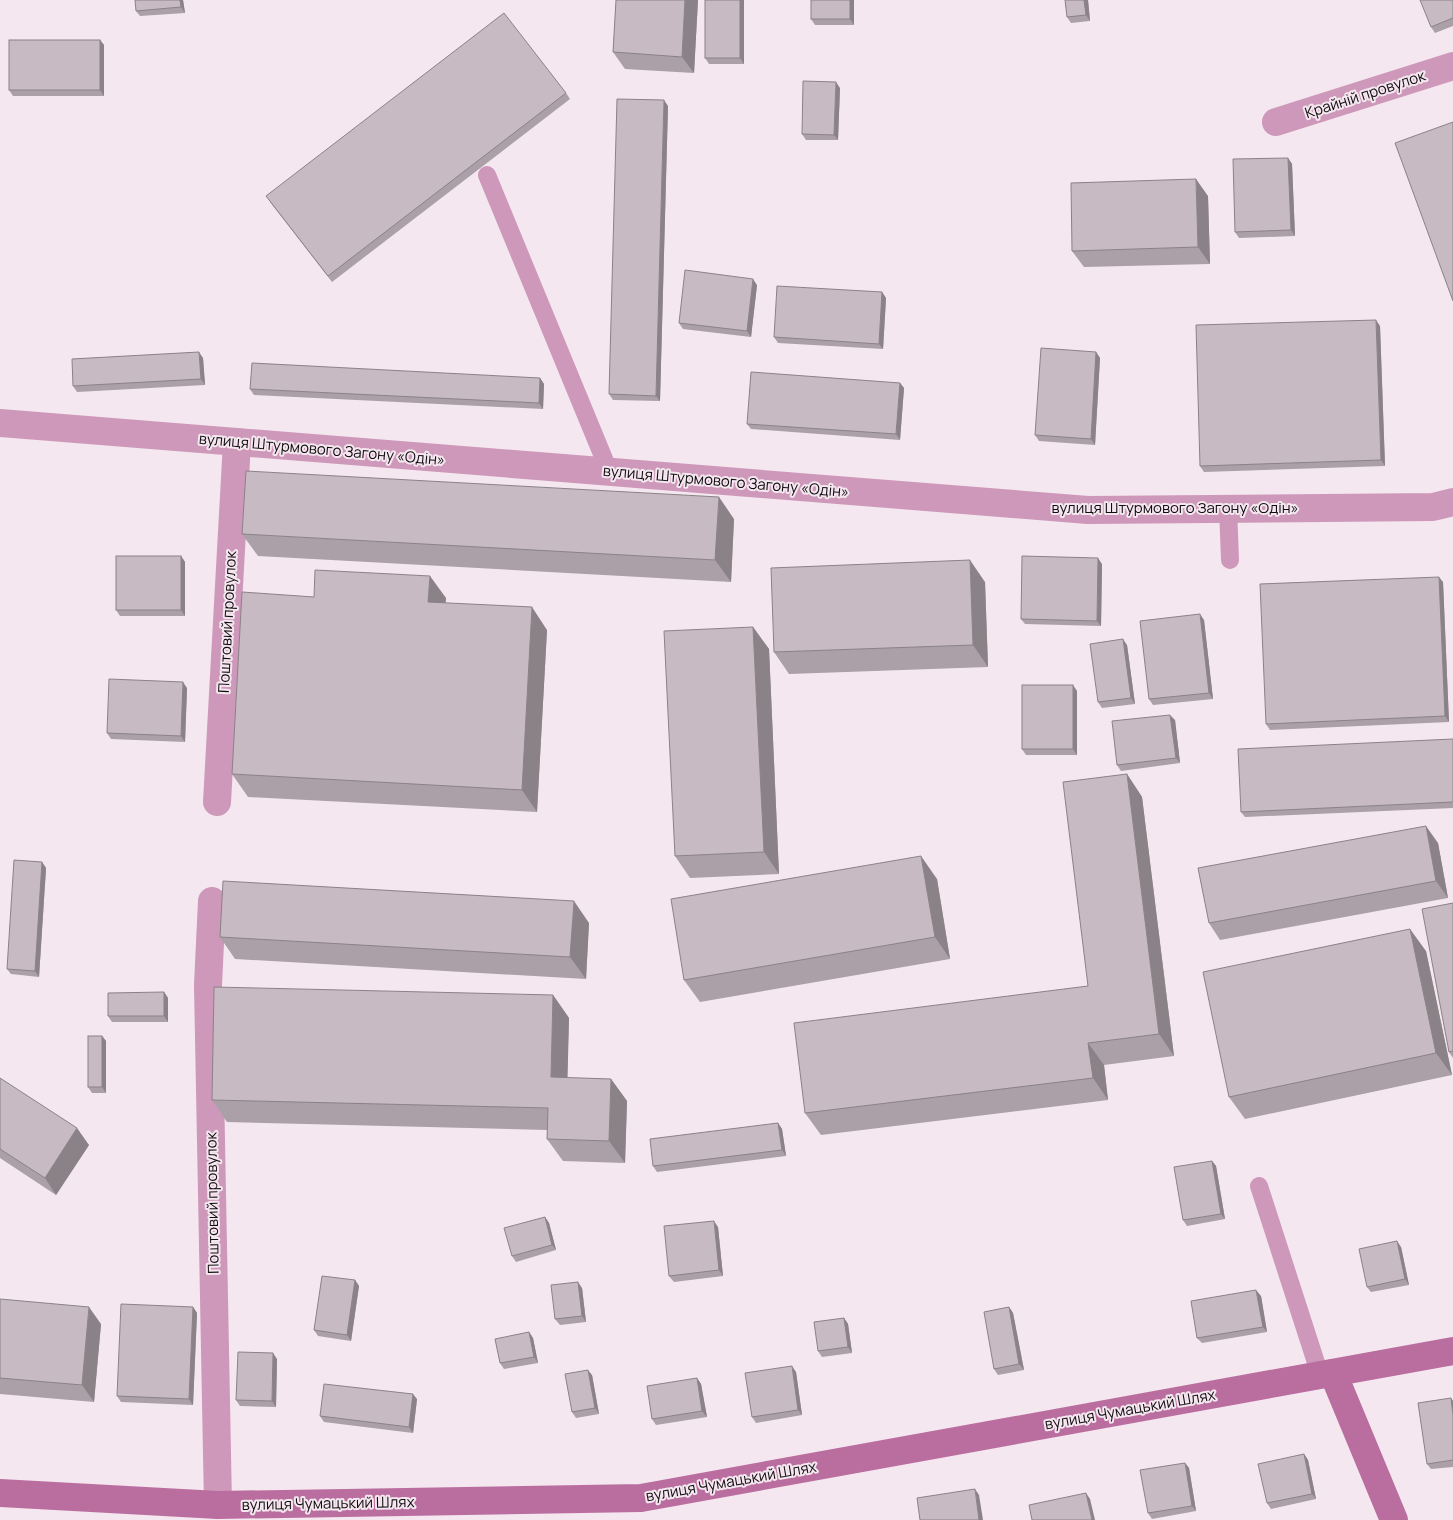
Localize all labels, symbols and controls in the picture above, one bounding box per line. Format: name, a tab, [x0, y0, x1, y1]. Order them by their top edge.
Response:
street label: Крайній провулок	[1302, 64, 1428, 123]
street label: вулиця Штурмового Загону «Одін»	[198, 428, 446, 470]
street label: вулиця Штурмового Загону «Одін»	[602, 460, 850, 502]
street label: вулиця Штурмового Загону «Одін»	[1051, 497, 1299, 518]
street label: Поштовий провулок	[213, 550, 241, 693]
street label: Поштовий провулок	[200, 1131, 224, 1274]
street label: вулиця Чумацький Шлях	[1043, 1384, 1217, 1434]
street label: вулиця Чумацький Шлях	[644, 1456, 818, 1506]
street label: вулиця Чумацький Шлях	[241, 1491, 415, 1515]

